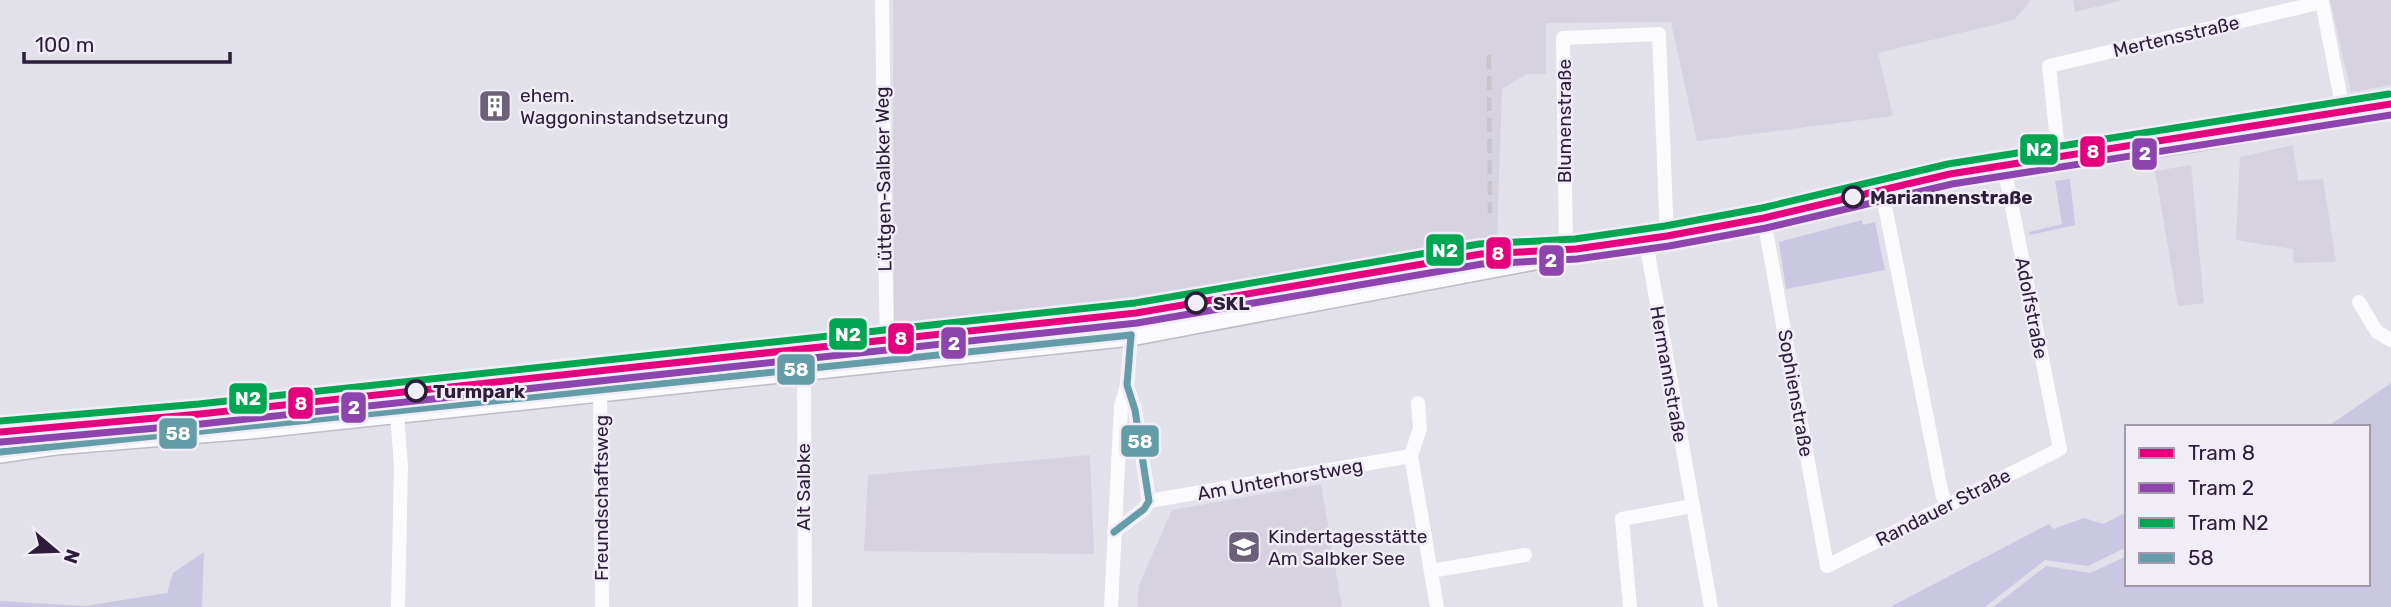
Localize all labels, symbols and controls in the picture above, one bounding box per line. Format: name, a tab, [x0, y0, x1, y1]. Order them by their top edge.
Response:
street label: Mertensstraße	[2111, 11, 2241, 62]
scale bar	[24, 21, 231, 65]
text: 100 m	[35, 32, 94, 57]
street label: Blumenstraße	[1553, 59, 1576, 183]
place label: ehem. Waggoninstandsetzung	[520, 84, 729, 129]
street label: Lüttgen-Salbker Weg	[870, 86, 897, 272]
building icon: ehem. Waggoninstandsetzung	[476, 87, 514, 125]
line badge: N2	[2019, 133, 2059, 166]
line badge: 8	[2079, 135, 2106, 168]
line badge: 2	[2131, 137, 2158, 171]
text: N2	[2026, 138, 2052, 161]
text: 8	[2087, 140, 2100, 163]
text: 2	[2139, 142, 2151, 165]
marker: Mariannenstraße	[1842, 186, 1864, 208]
place label: Mariannenstraße	[1870, 186, 2033, 209]
line badge: N2	[1425, 233, 1465, 267]
line badge: 8	[1485, 236, 1512, 270]
text: N2	[1432, 239, 1458, 262]
text: 8	[1492, 242, 1505, 265]
line badge: 2	[1538, 244, 1565, 277]
text: 2	[1545, 249, 1557, 272]
street label: Adolfstraße	[2010, 255, 2053, 361]
marker: SKL	[1185, 292, 1207, 314]
place label: SKL	[1213, 292, 1250, 315]
street label: Hermannstraße	[1645, 304, 1692, 444]
line badge: N2	[828, 317, 868, 351]
line badge: 8	[887, 322, 915, 355]
text: N2	[835, 323, 861, 346]
line badge: 2	[940, 326, 967, 360]
text: 8	[895, 327, 908, 350]
street label: Sophienstraße	[1773, 328, 1818, 459]
text: 2	[948, 332, 960, 355]
line badge: 58	[776, 353, 816, 386]
text: 58	[783, 358, 809, 381]
marker: Turmpark	[405, 380, 427, 402]
place label: Turmpark	[433, 380, 525, 403]
line badge: N2	[228, 382, 268, 415]
line badge: 8	[287, 386, 314, 420]
text: N2	[235, 387, 261, 410]
line badge: 2	[340, 391, 367, 424]
text: 8	[295, 392, 308, 415]
text: 2	[348, 396, 360, 419]
street label: Freundschaftsweg	[590, 415, 613, 581]
line badge: 58	[158, 417, 198, 450]
text: 58	[165, 422, 191, 445]
line badge: 58	[1120, 424, 1160, 458]
legend	[2125, 425, 2370, 586]
text: 58	[1127, 430, 1153, 453]
text: Tram 8	[2188, 440, 2255, 465]
street label: Alt Salbke	[792, 443, 815, 531]
street label: Am Unterhorstweg	[1195, 454, 1365, 505]
street label: Randauer Straße	[1872, 464, 2015, 551]
text: Tram 2	[2188, 475, 2254, 500]
text: Tram N2	[2188, 510, 2269, 535]
north arrow	[21, 516, 91, 586]
place label: Kindertagesstätte Am Salbker See	[1268, 525, 1427, 570]
school or university icon: Kindertagesstätte Am Salbker See	[1225, 528, 1263, 566]
text: 58	[2188, 545, 2214, 570]
text: N	[59, 546, 85, 567]

